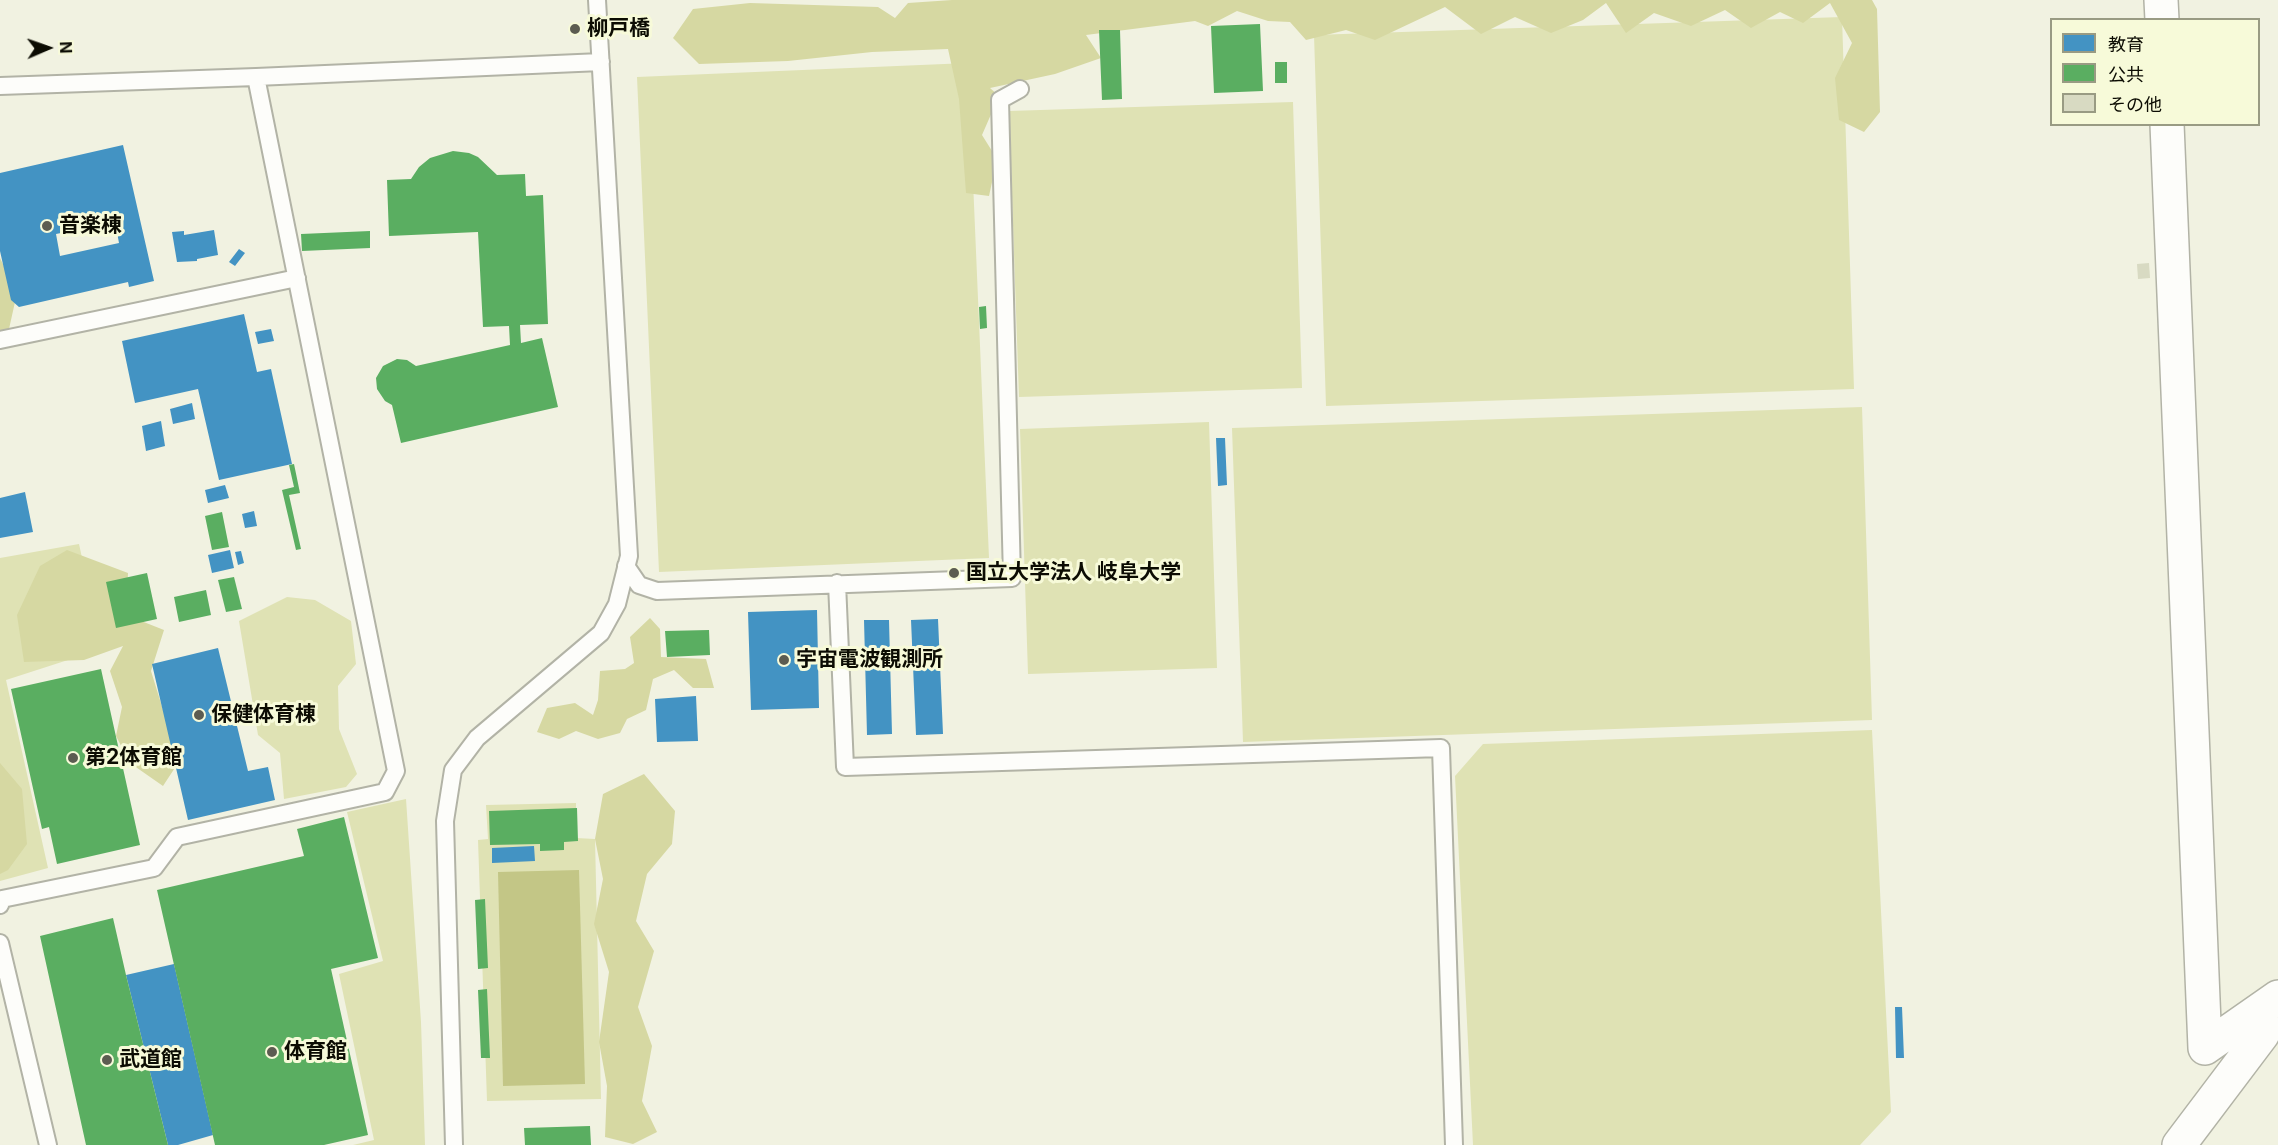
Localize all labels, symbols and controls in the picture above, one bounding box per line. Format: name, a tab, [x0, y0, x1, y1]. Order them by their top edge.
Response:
place label: 柳戸橋	[587, 16, 650, 42]
north arrow	[18, 18, 78, 78]
legend	[2050, 18, 2260, 126]
marker: 柳戸橋	[568, 22, 582, 36]
text: 教育	[2108, 34, 2144, 55]
text: N	[56, 41, 76, 54]
text: 公共	[2108, 64, 2144, 85]
text: その他	[2108, 94, 2162, 115]
place label: 音楽棟	[59, 213, 122, 239]
marker: 音楽棟	[40, 219, 54, 233]
place label: 国立大学法人 岐阜大学	[966, 560, 1181, 586]
marker: 国立大学法人 岐阜大学	[947, 566, 961, 580]
place label: 宇宙電波観測所	[796, 647, 943, 673]
marker: 宇宙電波観測所	[777, 653, 791, 667]
place label: 保健体育棟	[211, 702, 316, 728]
marker: 保健体育棟	[192, 708, 206, 722]
place label: 第2体育館	[85, 745, 182, 771]
marker: 第2体育館	[66, 751, 80, 765]
place label: 体育館	[284, 1039, 347, 1065]
marker: 体育館	[265, 1045, 279, 1059]
place label: 武道館	[119, 1047, 182, 1073]
marker: 武道館	[100, 1053, 114, 1067]

